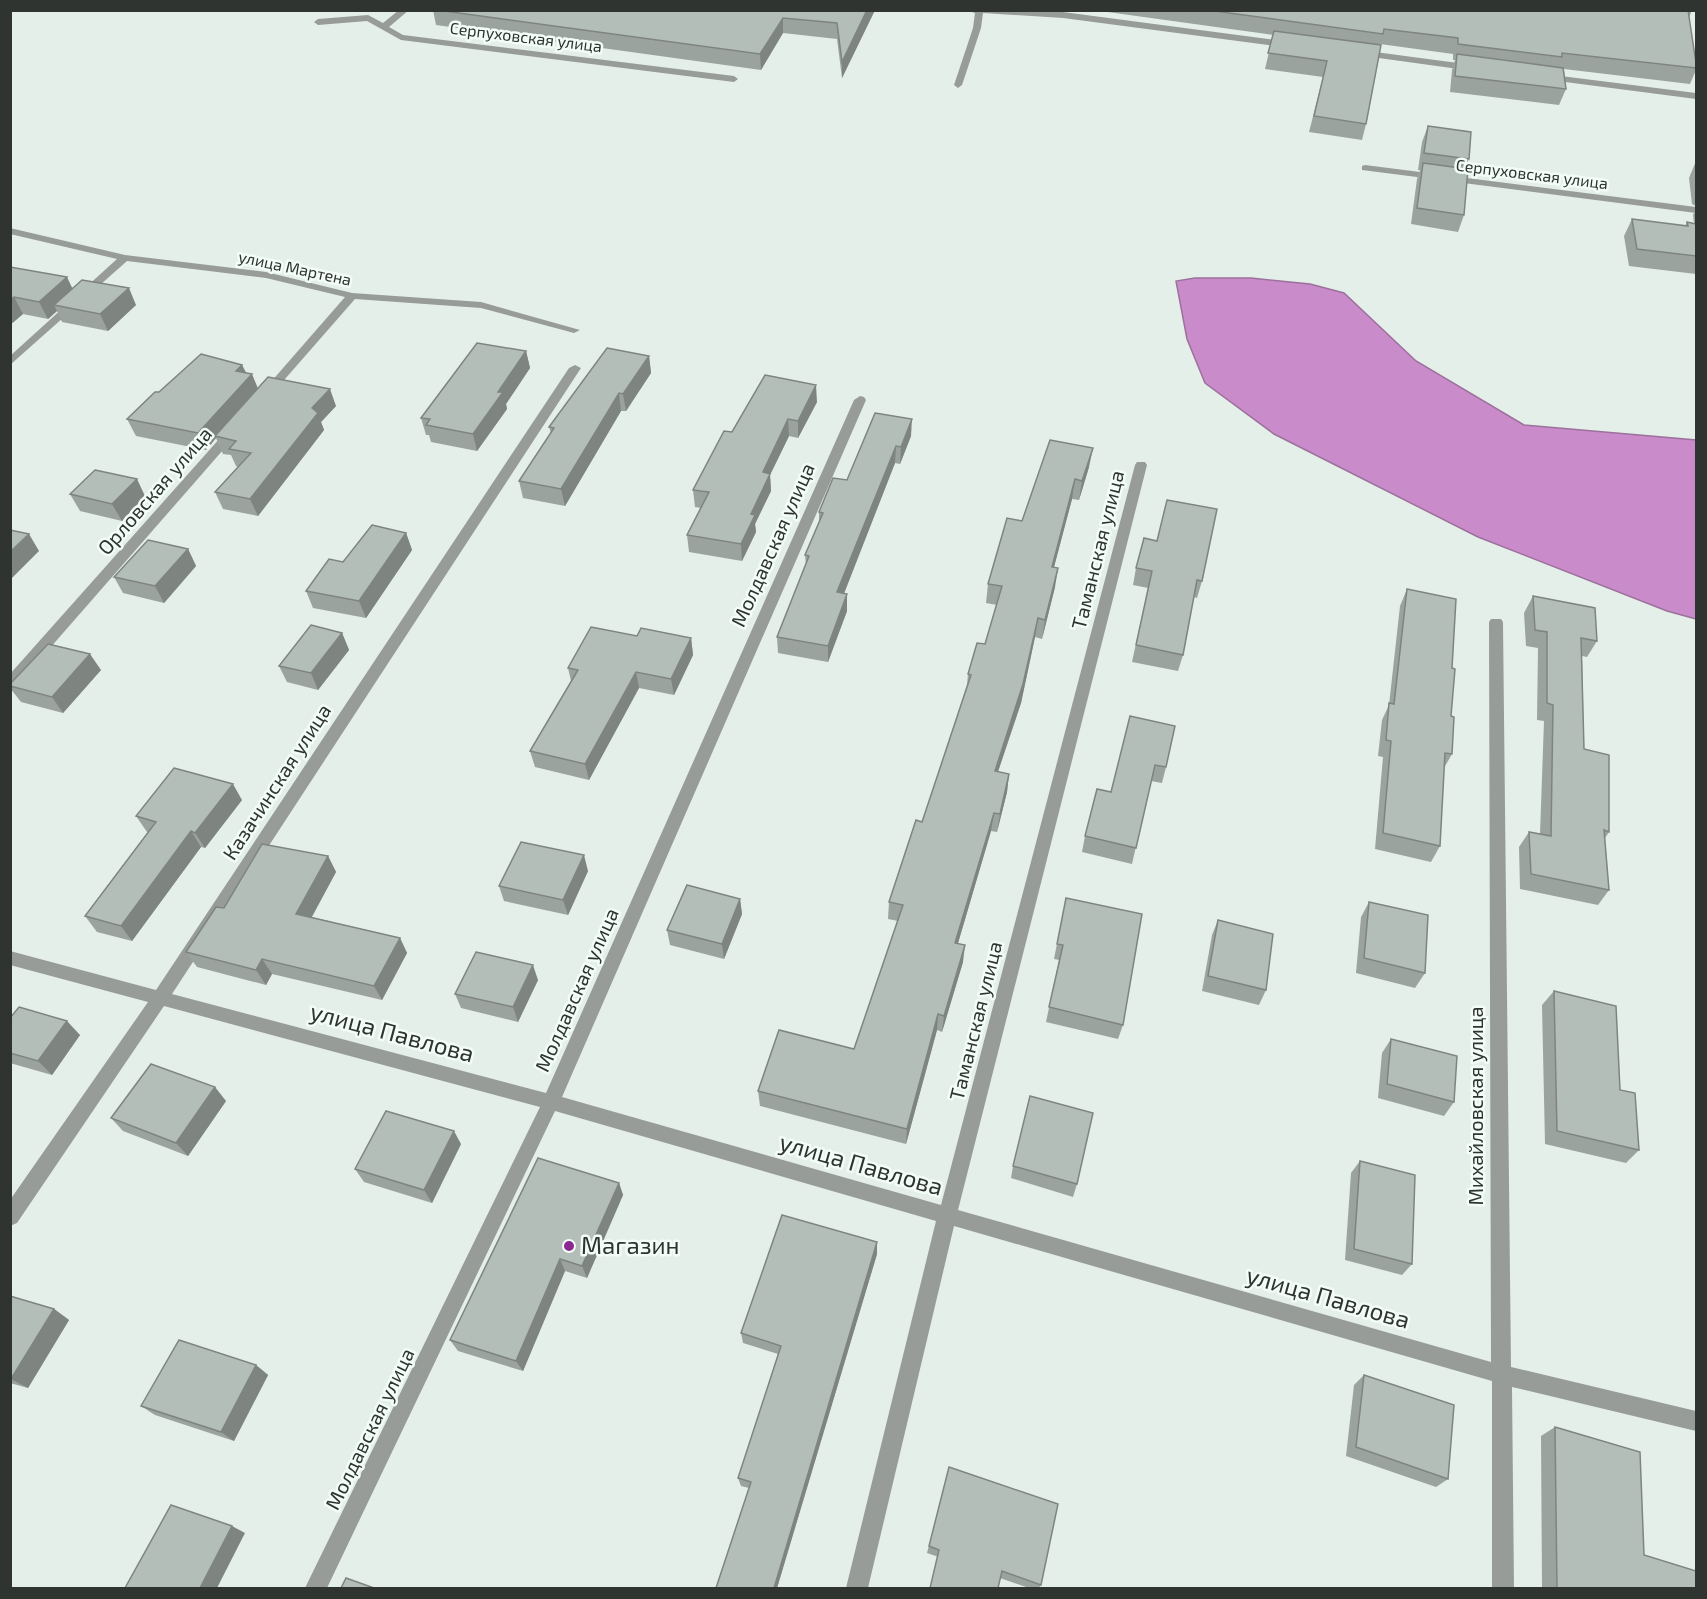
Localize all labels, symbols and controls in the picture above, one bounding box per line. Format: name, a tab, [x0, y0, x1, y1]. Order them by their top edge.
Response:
street label: Серпуховская улица	[449, 18, 603, 56]
street label: Серпуховская улица	[1455, 155, 1609, 193]
street label: улица Мартена	[237, 246, 353, 290]
street label: Орловская улица	[92, 422, 217, 560]
street label: Молдавская улица	[725, 459, 820, 631]
street label: Таманская улица	[1066, 468, 1129, 632]
street label: Казачинская улица	[217, 699, 336, 864]
street label: Молдавская улица	[529, 904, 624, 1076]
street label: Таманская улица	[944, 939, 1007, 1103]
street label: улица Павлова	[307, 996, 478, 1068]
street label: Михайловская улица	[1463, 1006, 1488, 1206]
street label: улица Павлова	[776, 1126, 947, 1202]
place label: Магазин	[581, 1230, 680, 1259]
marker: Магазин	[562, 1239, 576, 1253]
street label: улица Павлова	[1243, 1259, 1414, 1335]
street label: Молдавская улица	[320, 1344, 420, 1514]

